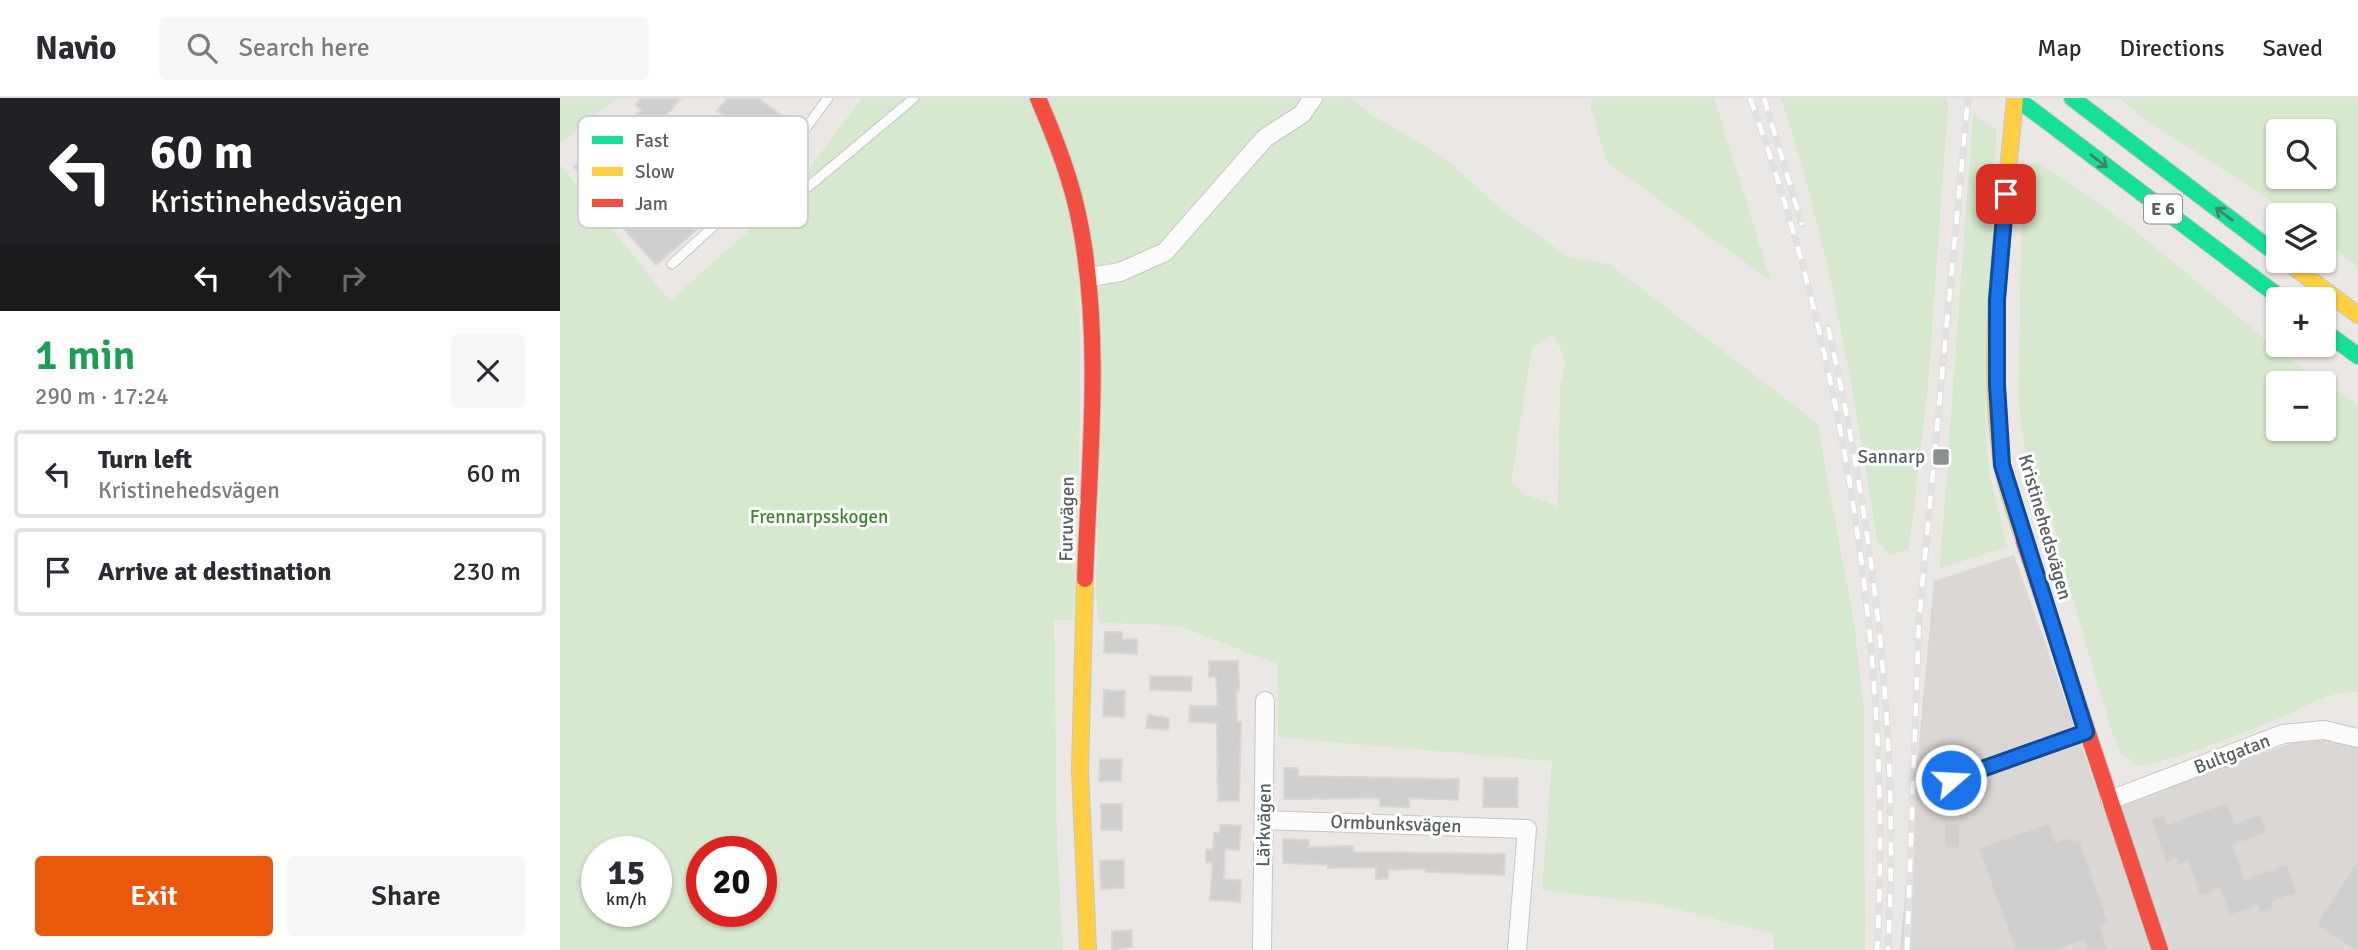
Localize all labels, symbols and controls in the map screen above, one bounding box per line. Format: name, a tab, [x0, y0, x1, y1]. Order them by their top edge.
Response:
search box	[159, 17, 649, 80]
text: Navio	[35, 28, 117, 69]
icon: search	[183, 29, 221, 67]
text: Search here	[239, 32, 370, 64]
text: Map	[2037, 33, 2082, 63]
text: Directions	[2120, 33, 2225, 63]
text: Saved	[2263, 33, 2323, 63]
legend	[578, 116, 808, 228]
map controls	[2266, 119, 2336, 441]
button: search	[2266, 119, 2336, 189]
text: 60 m	[150, 122, 253, 182]
icon: left	[35, 126, 126, 217]
text: Fast	[635, 129, 669, 153]
one-way arrow	[2089, 153, 2108, 168]
text: Slow	[635, 160, 675, 184]
pin	[1976, 164, 2036, 224]
icon: arrive	[1987, 175, 2025, 213]
text: Kristinehedsvägen	[150, 182, 403, 221]
text: Jam	[635, 192, 668, 216]
road number: E 6	[2144, 194, 2182, 224]
button: layers	[2266, 203, 2336, 273]
one-way arrow	[2215, 207, 2234, 222]
icon: left	[188, 259, 226, 297]
icon: ahead	[261, 259, 299, 297]
icon: right	[334, 259, 372, 297]
button: +	[2266, 287, 2336, 357]
text: 1 min	[35, 330, 136, 381]
button: close	[451, 334, 525, 408]
button: −	[2266, 371, 2336, 441]
text: 290 m · 17:24	[35, 382, 169, 411]
text: Turn left	[98, 444, 192, 476]
place label: Sannarp	[1857, 445, 1925, 469]
marker: Sannarp	[1931, 447, 1951, 467]
street label: Kristinehedsvägen	[2013, 451, 2077, 603]
icon: left	[39, 455, 77, 493]
text: 60 m	[466, 458, 521, 490]
text: Kristinehedsvägen	[98, 476, 280, 505]
street label: Furuvägen	[1054, 476, 1080, 562]
park label: Frennarpsskogen	[750, 505, 888, 529]
icon: arrive	[39, 553, 77, 591]
text: Arrive at destination	[98, 556, 331, 588]
text: 230 m	[452, 556, 521, 588]
street label: Bultgatan	[2190, 728, 2274, 780]
position arrow	[1914, 743, 1988, 817]
street label: Lärkvägen	[1251, 783, 1277, 867]
street label: Ormbunksvägen	[1330, 810, 1462, 838]
speed limit sign: 20	[686, 836, 777, 927]
text: 15	[608, 851, 645, 894]
button: Exit	[35, 856, 273, 936]
button: Share	[287, 856, 525, 936]
text: km/h	[606, 888, 647, 910]

